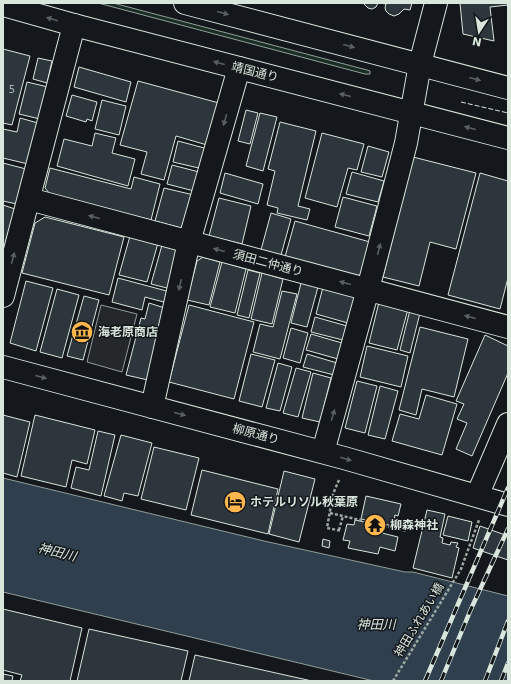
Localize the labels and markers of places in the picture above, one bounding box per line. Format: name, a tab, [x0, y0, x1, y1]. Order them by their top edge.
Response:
museum icon: 海老原商店	[69, 319, 95, 345]
place label: 海老原商店	[98, 325, 158, 339]
hotel icon: ホテルリソル秋葉原	[222, 489, 248, 515]
place label: ホテルリソル秋葉原	[250, 495, 358, 509]
temple icon: 柳森神社	[362, 512, 388, 538]
place label: 柳森神社	[390, 518, 438, 532]

